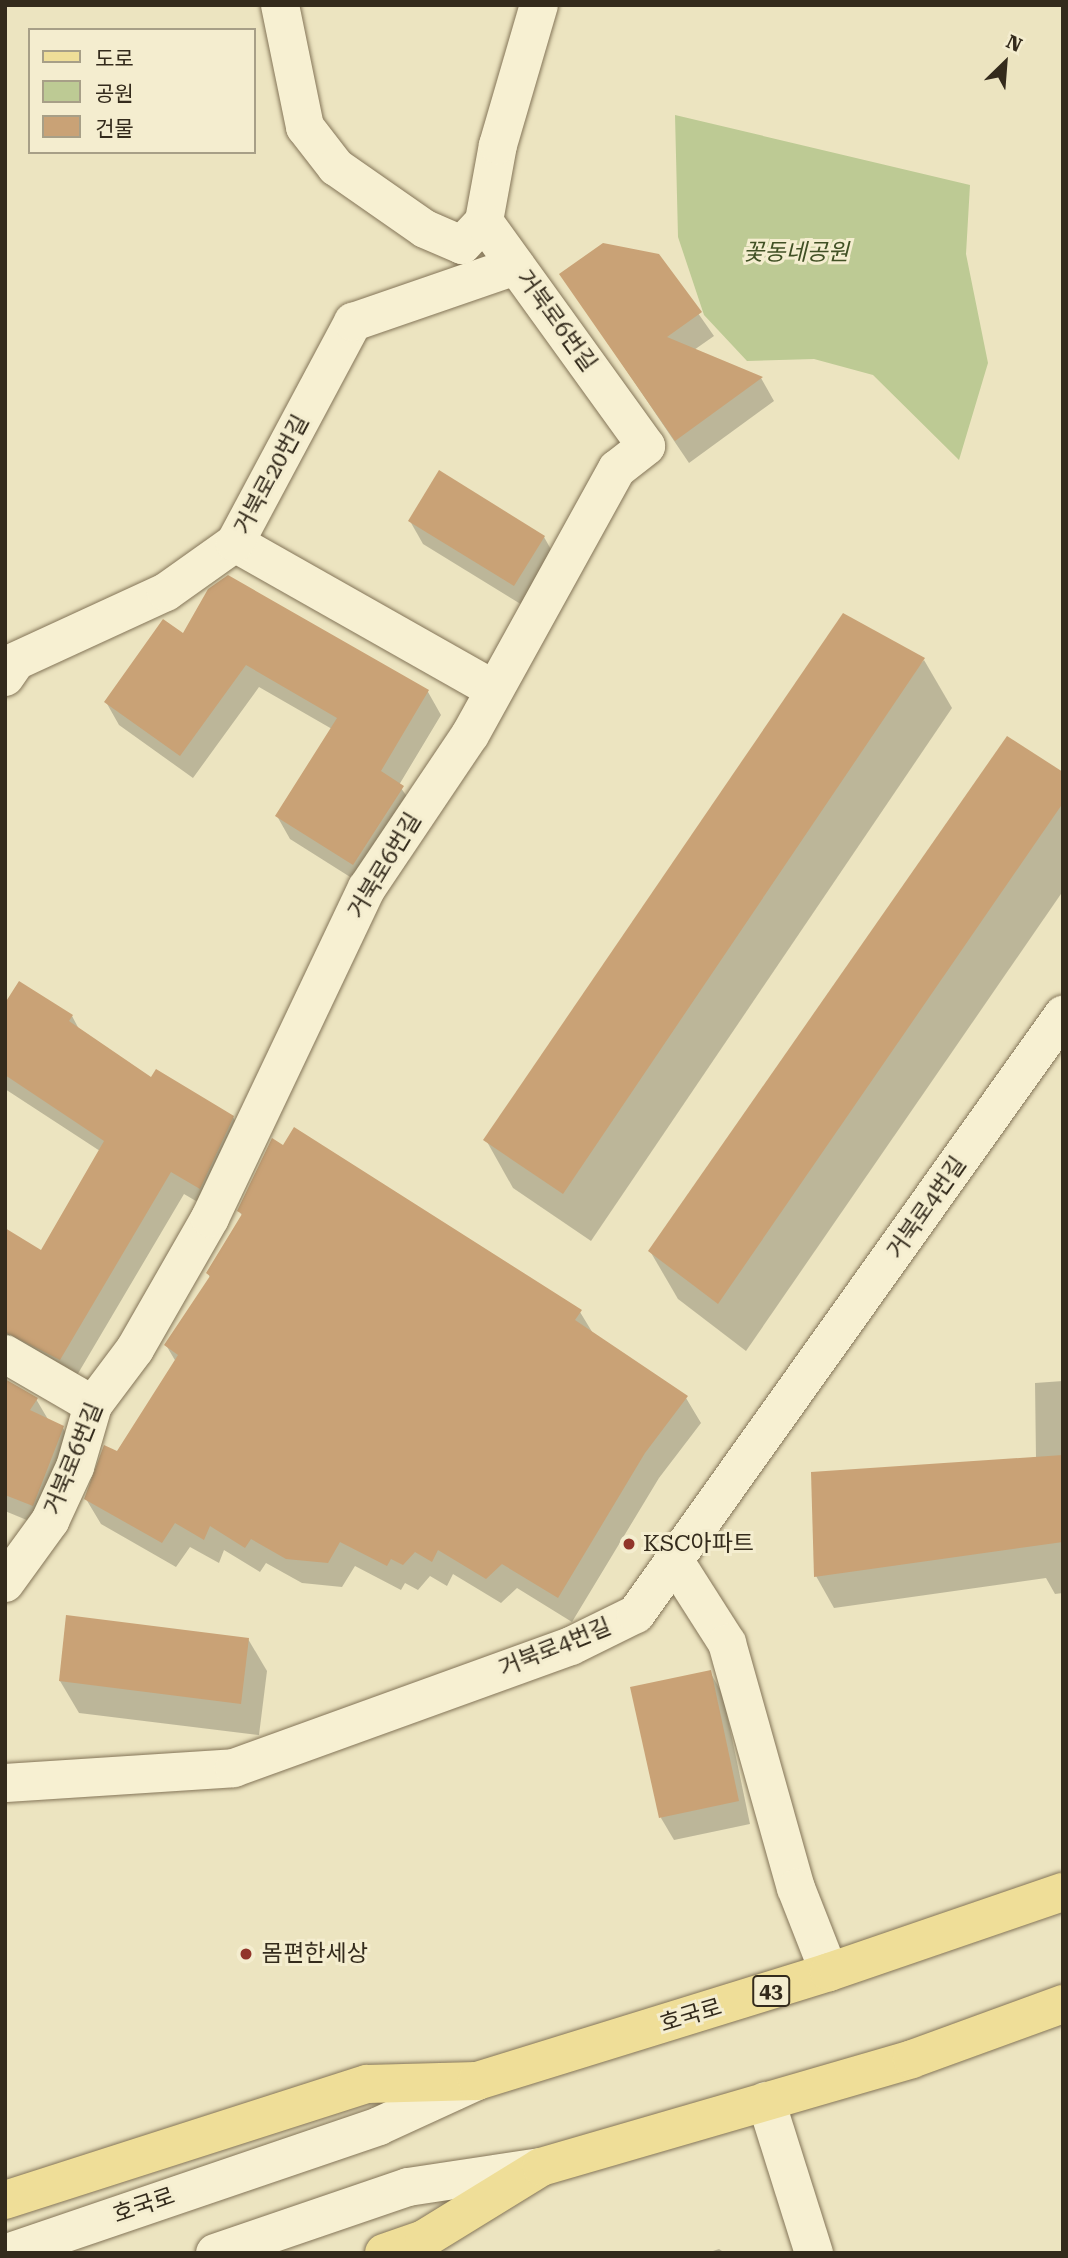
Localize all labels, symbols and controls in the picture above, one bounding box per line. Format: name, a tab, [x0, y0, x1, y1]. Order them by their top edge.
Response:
legend	[28, 28, 256, 154]
north arrow	[970, 28, 1040, 98]
text: N	[1003, 30, 1026, 57]
text: 도로	[95, 47, 134, 71]
text: 공원	[95, 82, 134, 106]
text: 건물	[95, 117, 134, 141]
park label: 꽃동네공원	[743, 239, 849, 267]
street label: 거북로6번길	[510, 265, 602, 377]
street label: 거북로20번길	[229, 410, 315, 540]
street label: 거북로6번길	[343, 808, 427, 924]
street label: 거북로4번길	[882, 1151, 972, 1265]
street label: 거북로6번길	[39, 1399, 109, 1519]
place label: KSC아파트	[643, 1530, 754, 1558]
marker: KSC아파트	[621, 1536, 637, 1552]
street label: 거북로4번길	[495, 1613, 615, 1683]
place label: 몸편한세상	[262, 1940, 368, 1968]
marker: 몸편한세상	[236, 1944, 256, 1964]
road number: 43	[752, 1974, 790, 2008]
street label: 호국로	[657, 1994, 725, 2038]
street label: 호국로	[109, 2183, 179, 2229]

